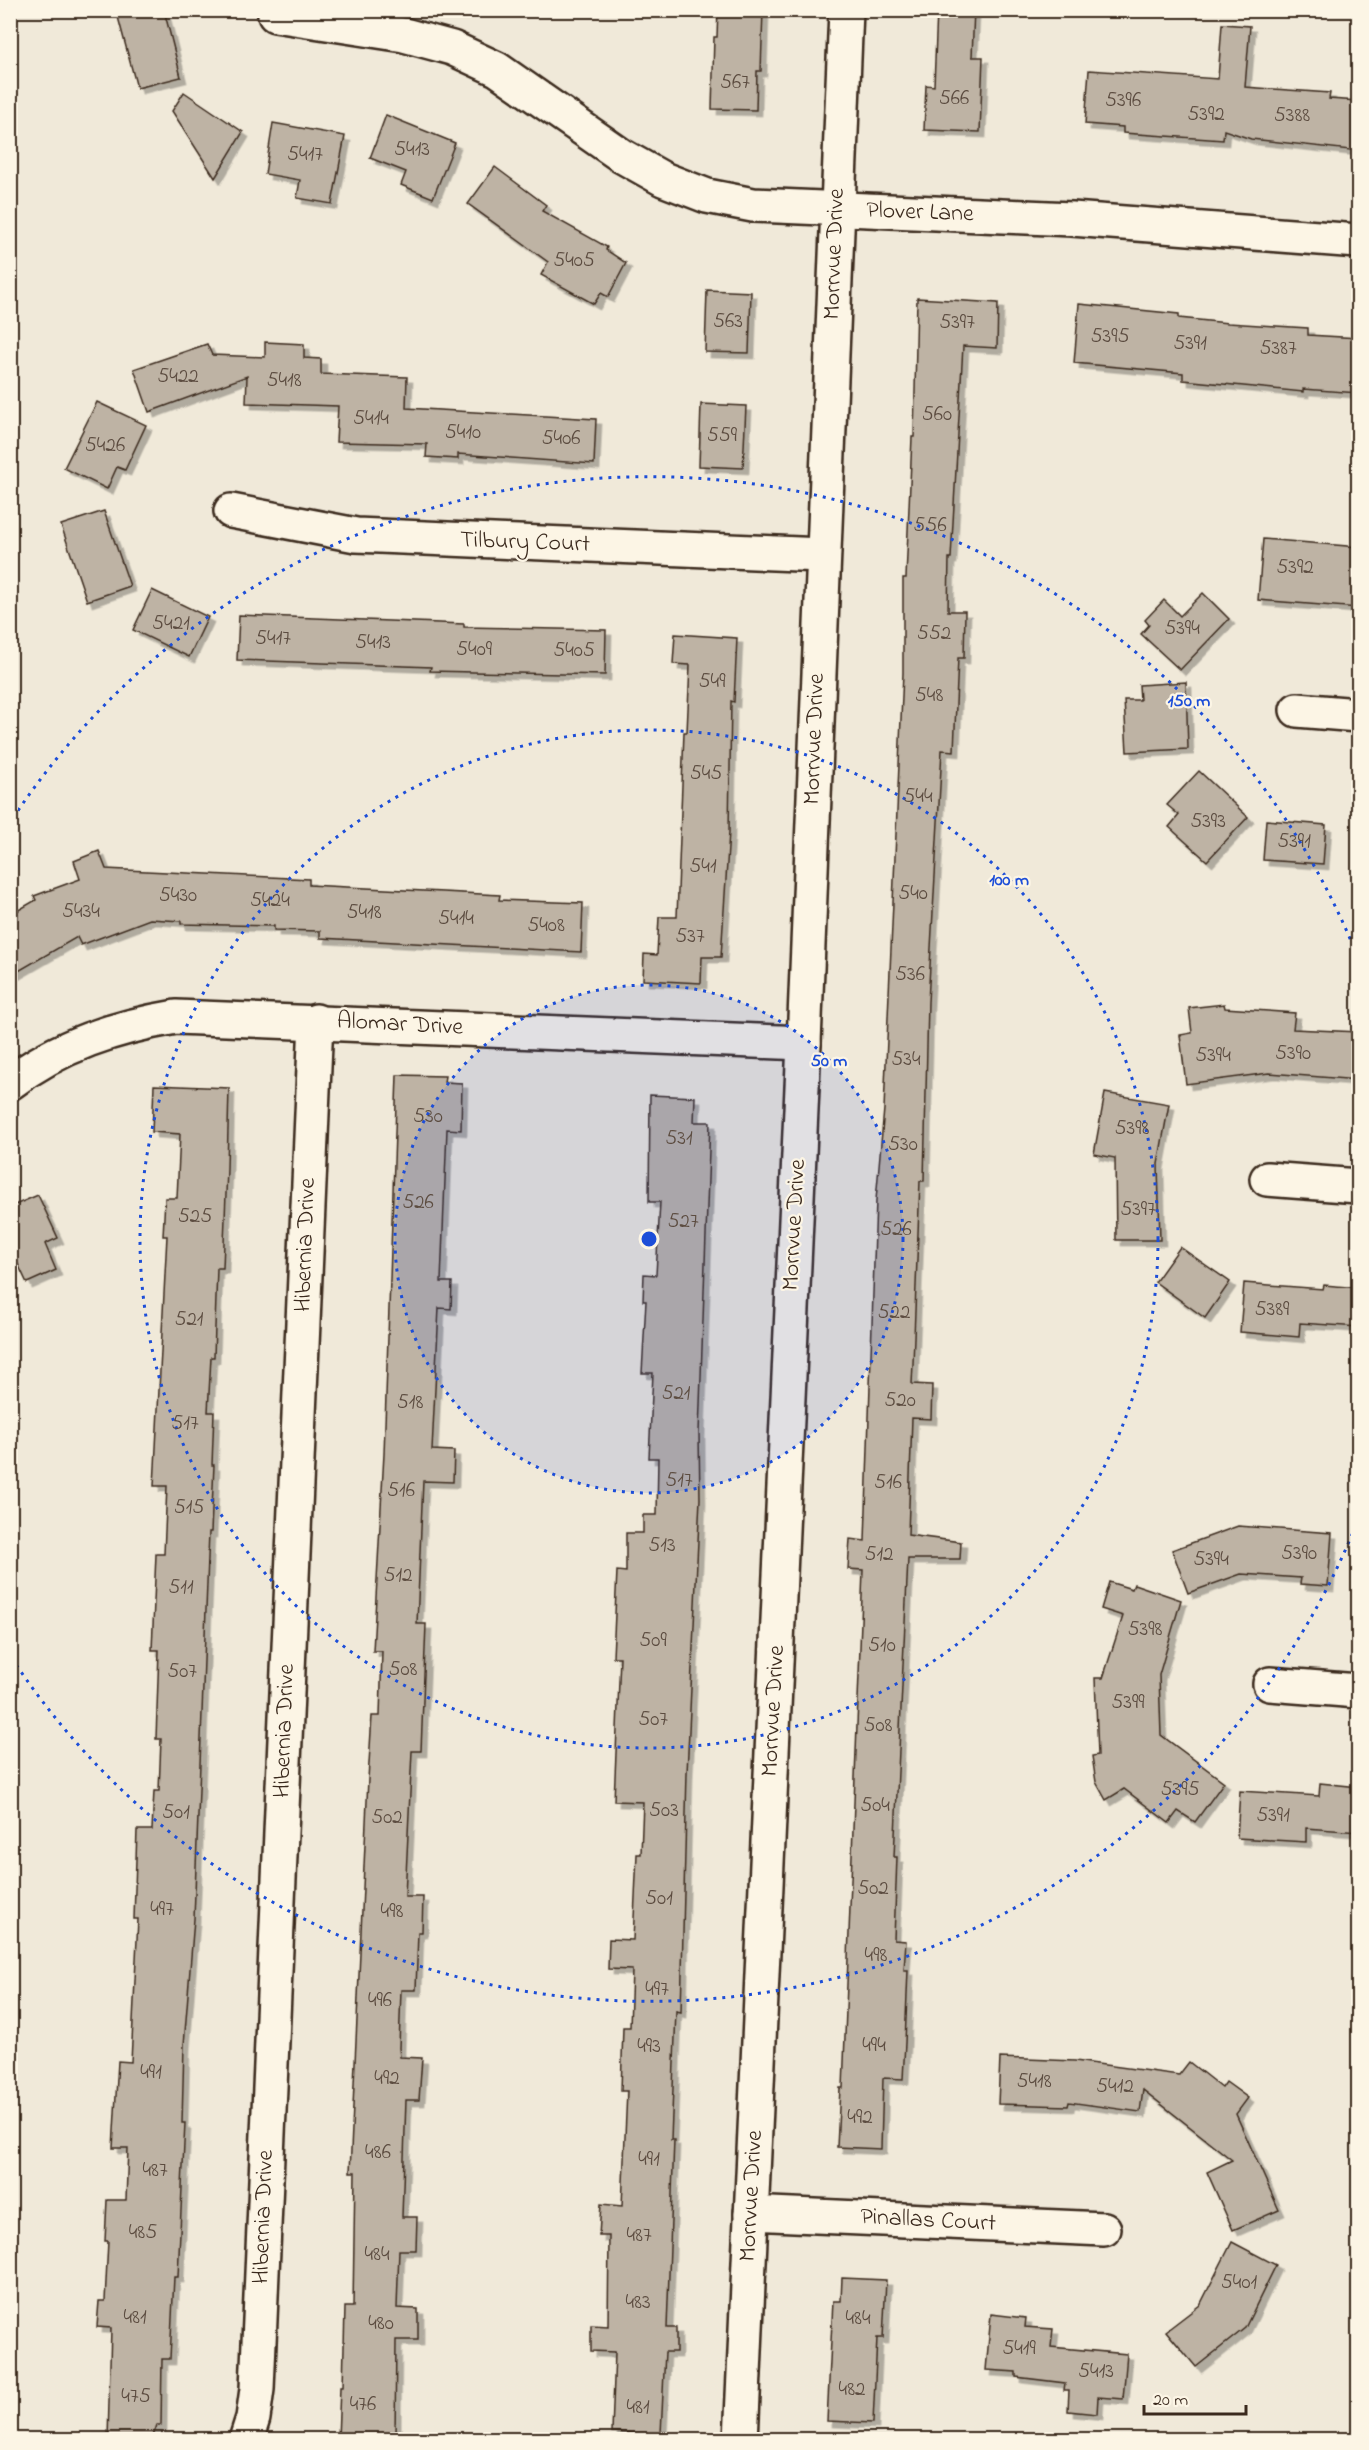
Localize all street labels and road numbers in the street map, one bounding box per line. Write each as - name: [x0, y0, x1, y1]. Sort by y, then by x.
- street label: Morrvue Drive: [815, 187, 855, 320]
- street label: Plover Lane: [866, 194, 975, 232]
- street label: Tilbury Court: [459, 523, 591, 564]
- street label: Morrvue Drive: [795, 672, 835, 805]
- street label: Alomar Drive: [336, 1004, 464, 1046]
- street label: Morrvue Drive: [774, 1158, 816, 1292]
- street label: Hibernia Drive: [286, 1177, 326, 1313]
- street label: Morrvue Drive: [753, 1644, 795, 1778]
- street label: Hibernia Drive: [265, 1663, 305, 1799]
- street label: Morrvue Drive: [731, 2129, 773, 2263]
- street label: Hibernia Drive: [244, 2149, 284, 2285]
- street label: Pinallas Court: [859, 2200, 997, 2242]

